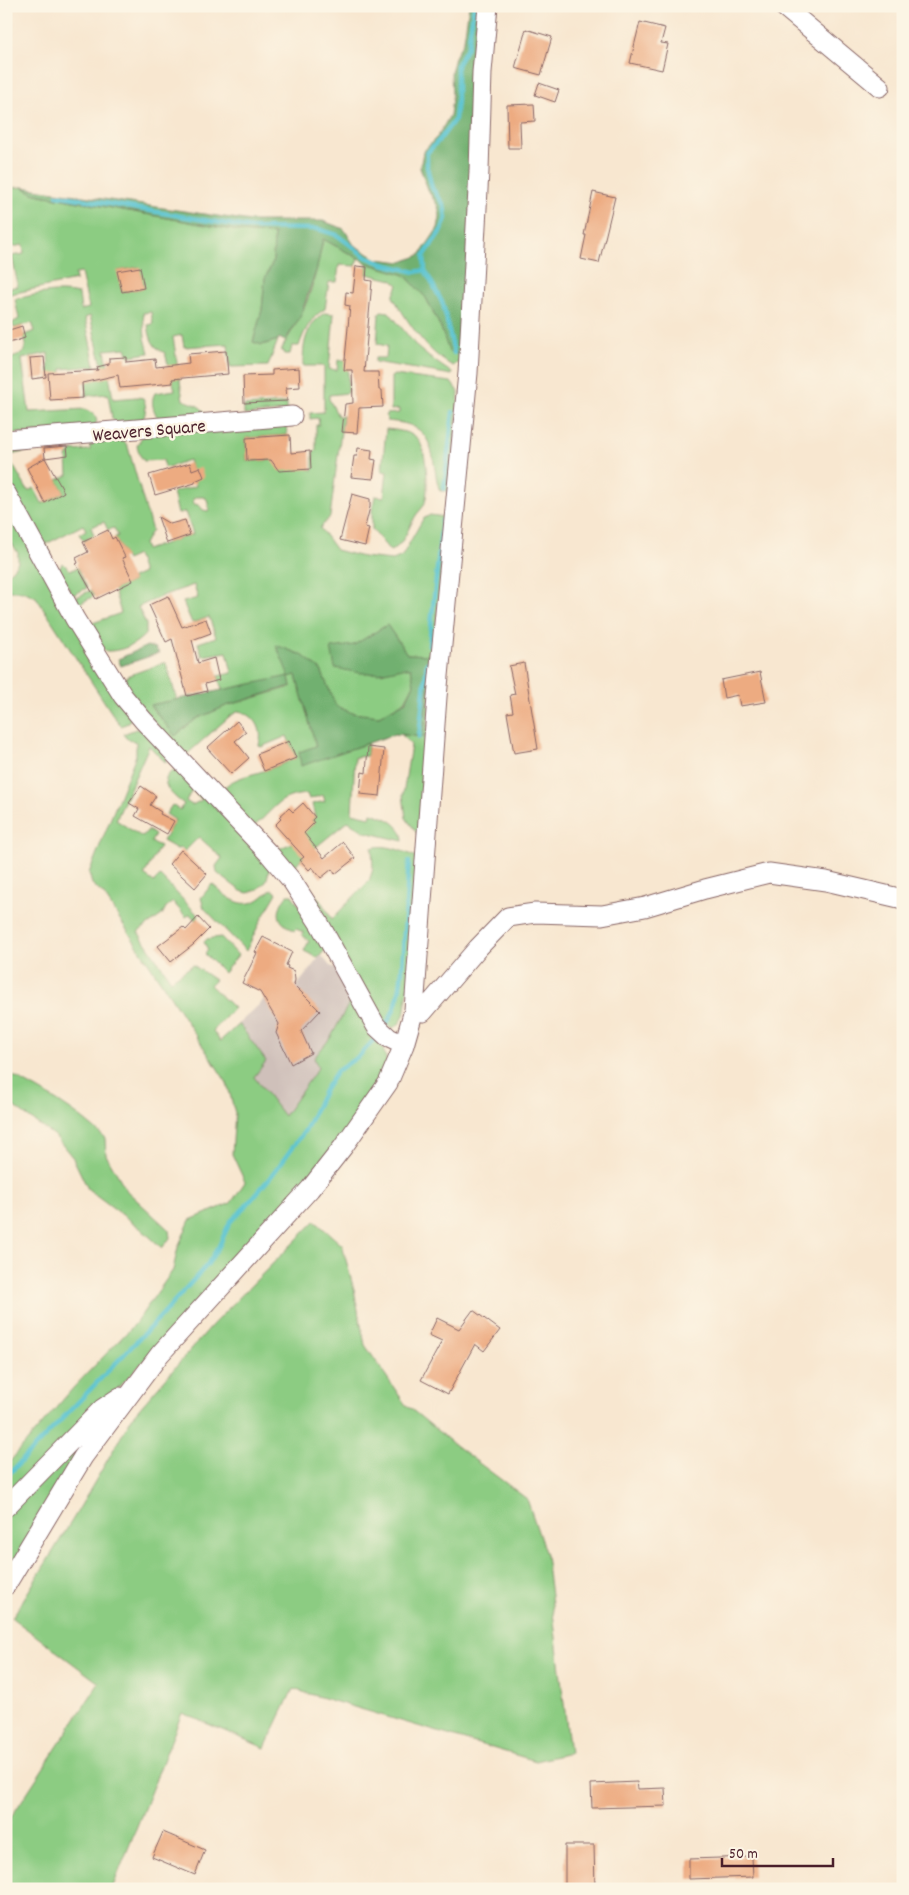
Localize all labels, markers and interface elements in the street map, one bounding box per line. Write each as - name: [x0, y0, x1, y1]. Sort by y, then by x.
- street label: Weavers Square: [92, 414, 207, 451]
- scale bar: [722, 1835, 833, 1867]
- text: 50 m: [729, 1844, 758, 1866]

